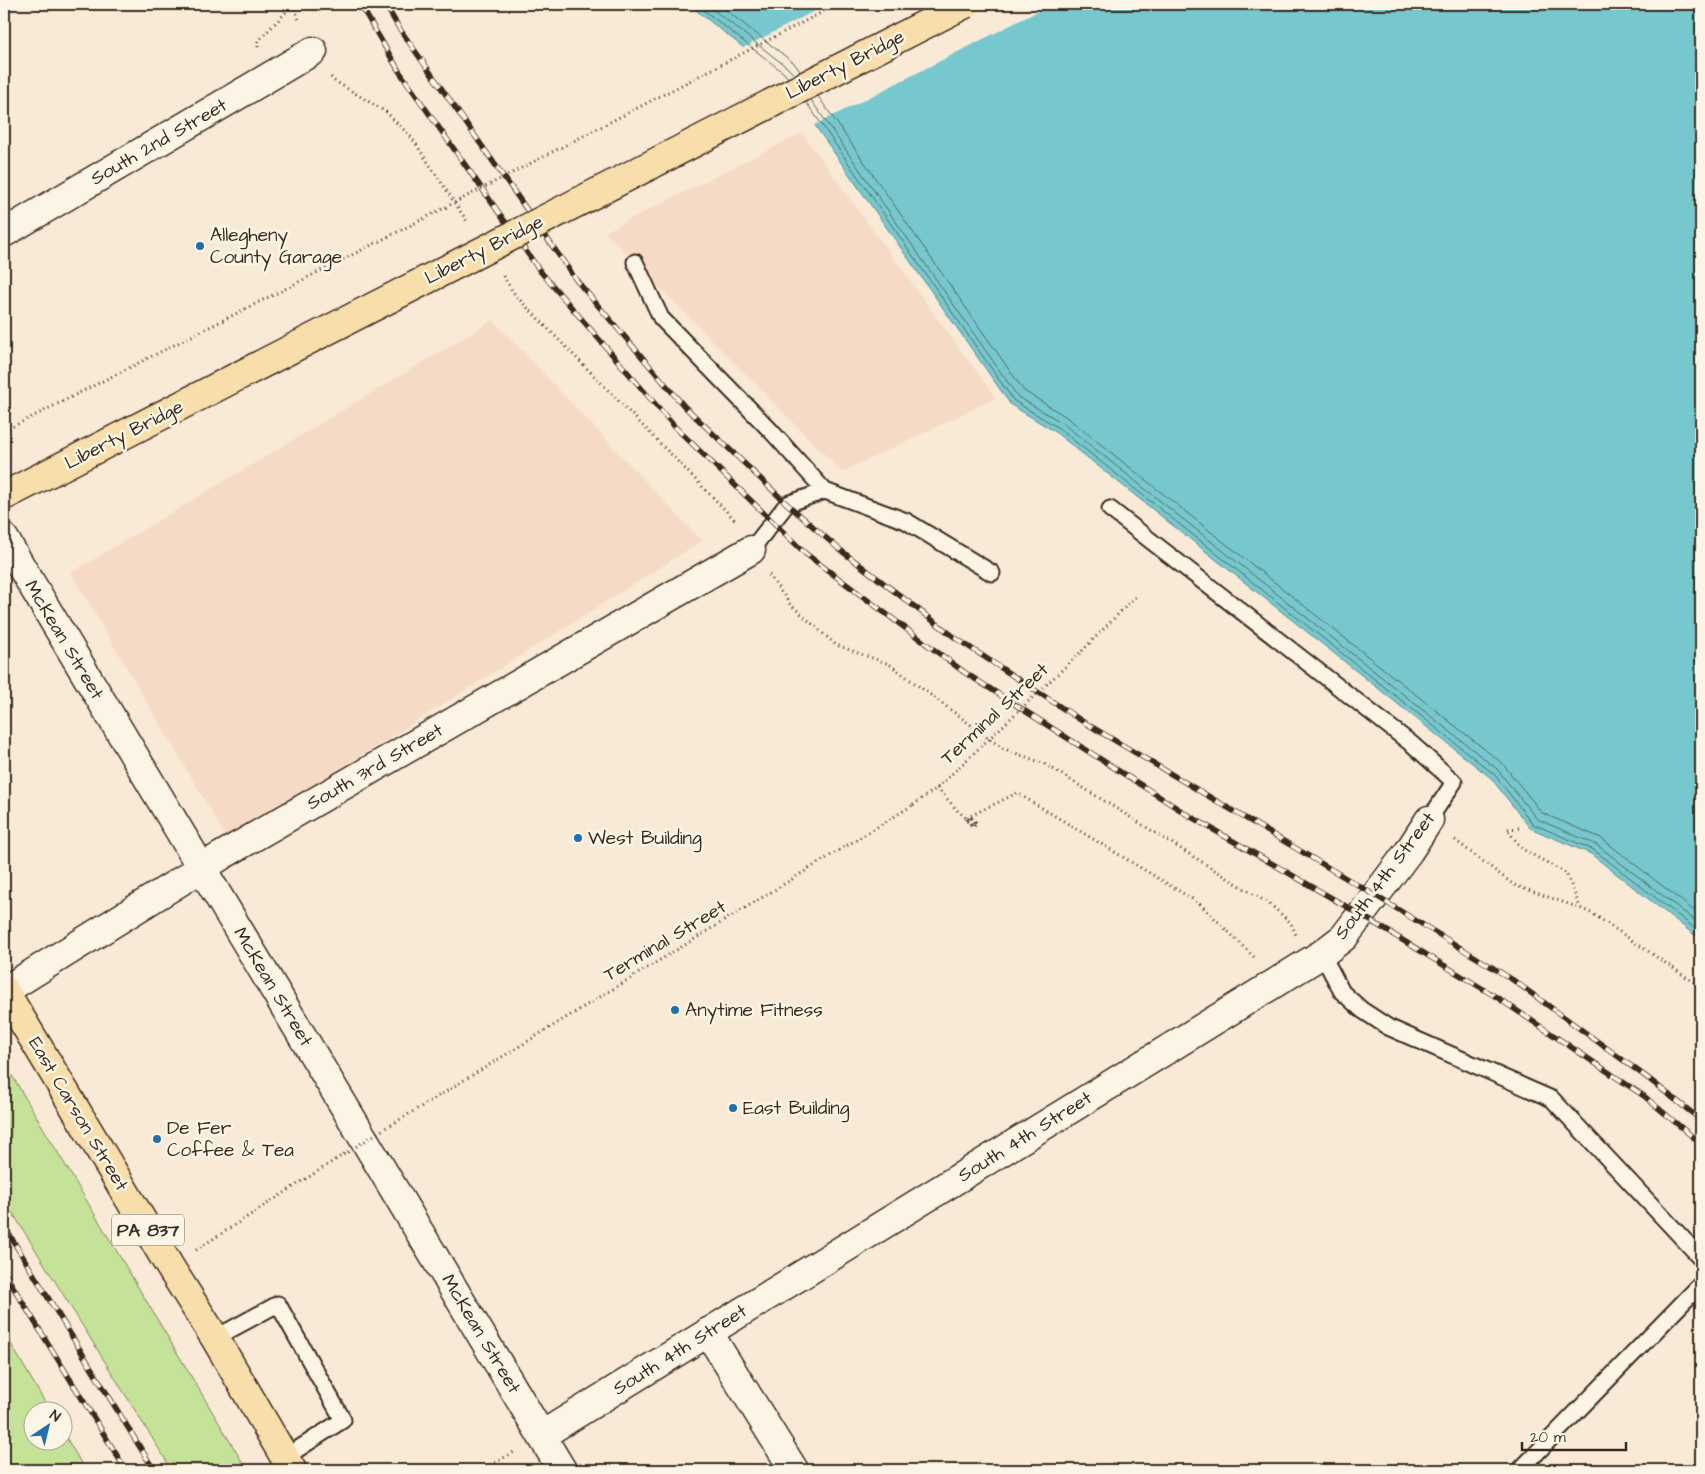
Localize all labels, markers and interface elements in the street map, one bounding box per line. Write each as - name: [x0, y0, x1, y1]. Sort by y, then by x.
- street label: Liberty Bridge: [781, 23, 909, 107]
- street label: South 2nd Street: [86, 92, 233, 192]
- street label: Liberty Bridge: [420, 208, 548, 292]
- place label: Allegheny County Garage: [210, 222, 342, 272]
- marker: Allegheny County Garage: [194, 240, 206, 252]
- street label: Liberty Bridge: [60, 393, 188, 477]
- street label: McKean Street: [18, 575, 110, 705]
- street label: Terminal Street: [935, 657, 1055, 771]
- street label: South 3rd Street: [302, 717, 448, 817]
- street label: South 4th Street: [1328, 806, 1442, 945]
- place label: West Building: [588, 825, 702, 853]
- marker: West Building: [572, 832, 584, 844]
- street label: Terminal Street: [599, 894, 732, 988]
- street label: McKean Street: [227, 922, 319, 1052]
- place label: Anytime Fitness: [685, 997, 823, 1025]
- marker: Anytime Fitness: [669, 1004, 681, 1016]
- street label: East Carson Street: [21, 1032, 135, 1196]
- street label: South 4th Street: [953, 1085, 1098, 1189]
- place label: East Building: [743, 1095, 850, 1123]
- marker: East Building: [727, 1102, 739, 1114]
- place label: De Fer Coffee & Tea: [167, 1115, 294, 1164]
- marker: De Fer Coffee & Tea: [151, 1133, 163, 1145]
- road number: PA 837: [112, 1214, 184, 1246]
- street label: McKean Street: [435, 1269, 527, 1399]
- street label: South 4th Street: [608, 1298, 753, 1402]
- north arrow: [22, 1402, 72, 1452]
- text: N: [46, 1405, 64, 1427]
- scale bar: [1522, 1419, 1626, 1451]
- text: 20 m: [1530, 1427, 1566, 1448]

